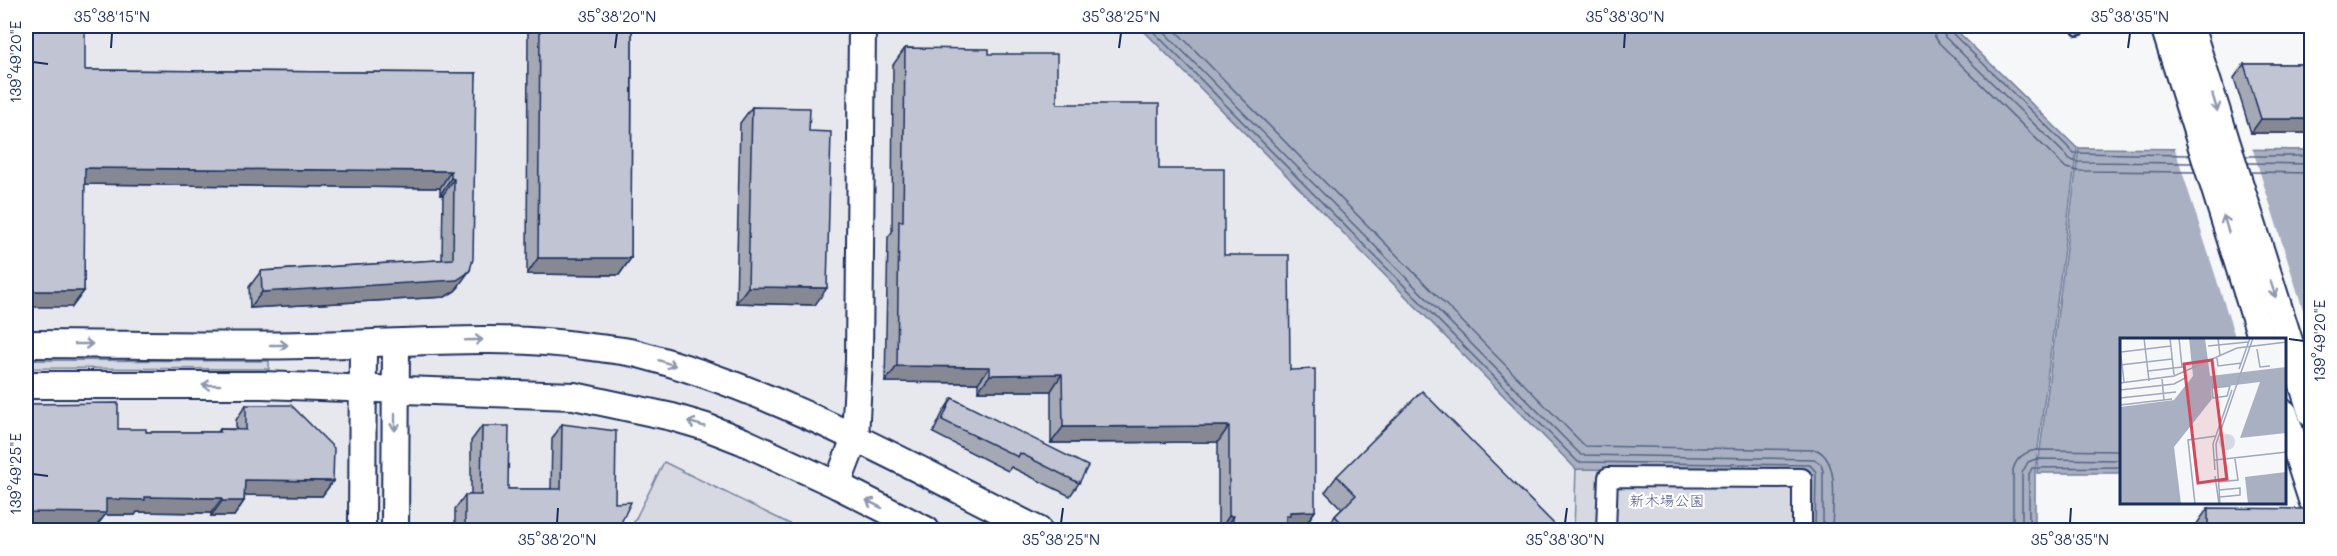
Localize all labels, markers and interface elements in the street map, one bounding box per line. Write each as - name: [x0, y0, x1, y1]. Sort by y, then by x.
- text: 35°38'15"N: [74, 6, 150, 26]
- text: 35°38'20"N: [578, 6, 656, 26]
- text: 35°38'25"N: [1082, 6, 1160, 26]
- text: 35°38'30"N: [1586, 6, 1664, 26]
- text: 35°38'35"N: [2091, 6, 2169, 26]
- text: 139°49'20"E: [5, 20, 25, 103]
- one-way arrow: [2210, 93, 2221, 112]
- one-way arrow: [2220, 215, 2231, 234]
- one-way arrow: [2268, 279, 2279, 298]
- text: 139°49'20"E: [2309, 299, 2329, 382]
- one-way arrow: [463, 335, 483, 346]
- one-way arrow: [73, 338, 93, 350]
- inset map: [2120, 338, 2286, 505]
- one-way arrow: [268, 339, 288, 351]
- one-way arrow: [657, 358, 676, 369]
- one-way arrow: [201, 379, 221, 391]
- one-way arrow: [390, 412, 401, 432]
- one-way arrow: [687, 418, 706, 429]
- text: 139°49'25"E: [5, 433, 25, 515]
- park label: 新木場公園: [1629, 490, 1705, 510]
- one-way arrow: [866, 498, 883, 510]
- text: 35°38'20"N: [518, 529, 596, 549]
- text: 35°38'25"N: [1022, 529, 1100, 549]
- text: 35°38'30"N: [1526, 529, 1604, 549]
- text: 35°38'35"N: [2031, 529, 2109, 549]

